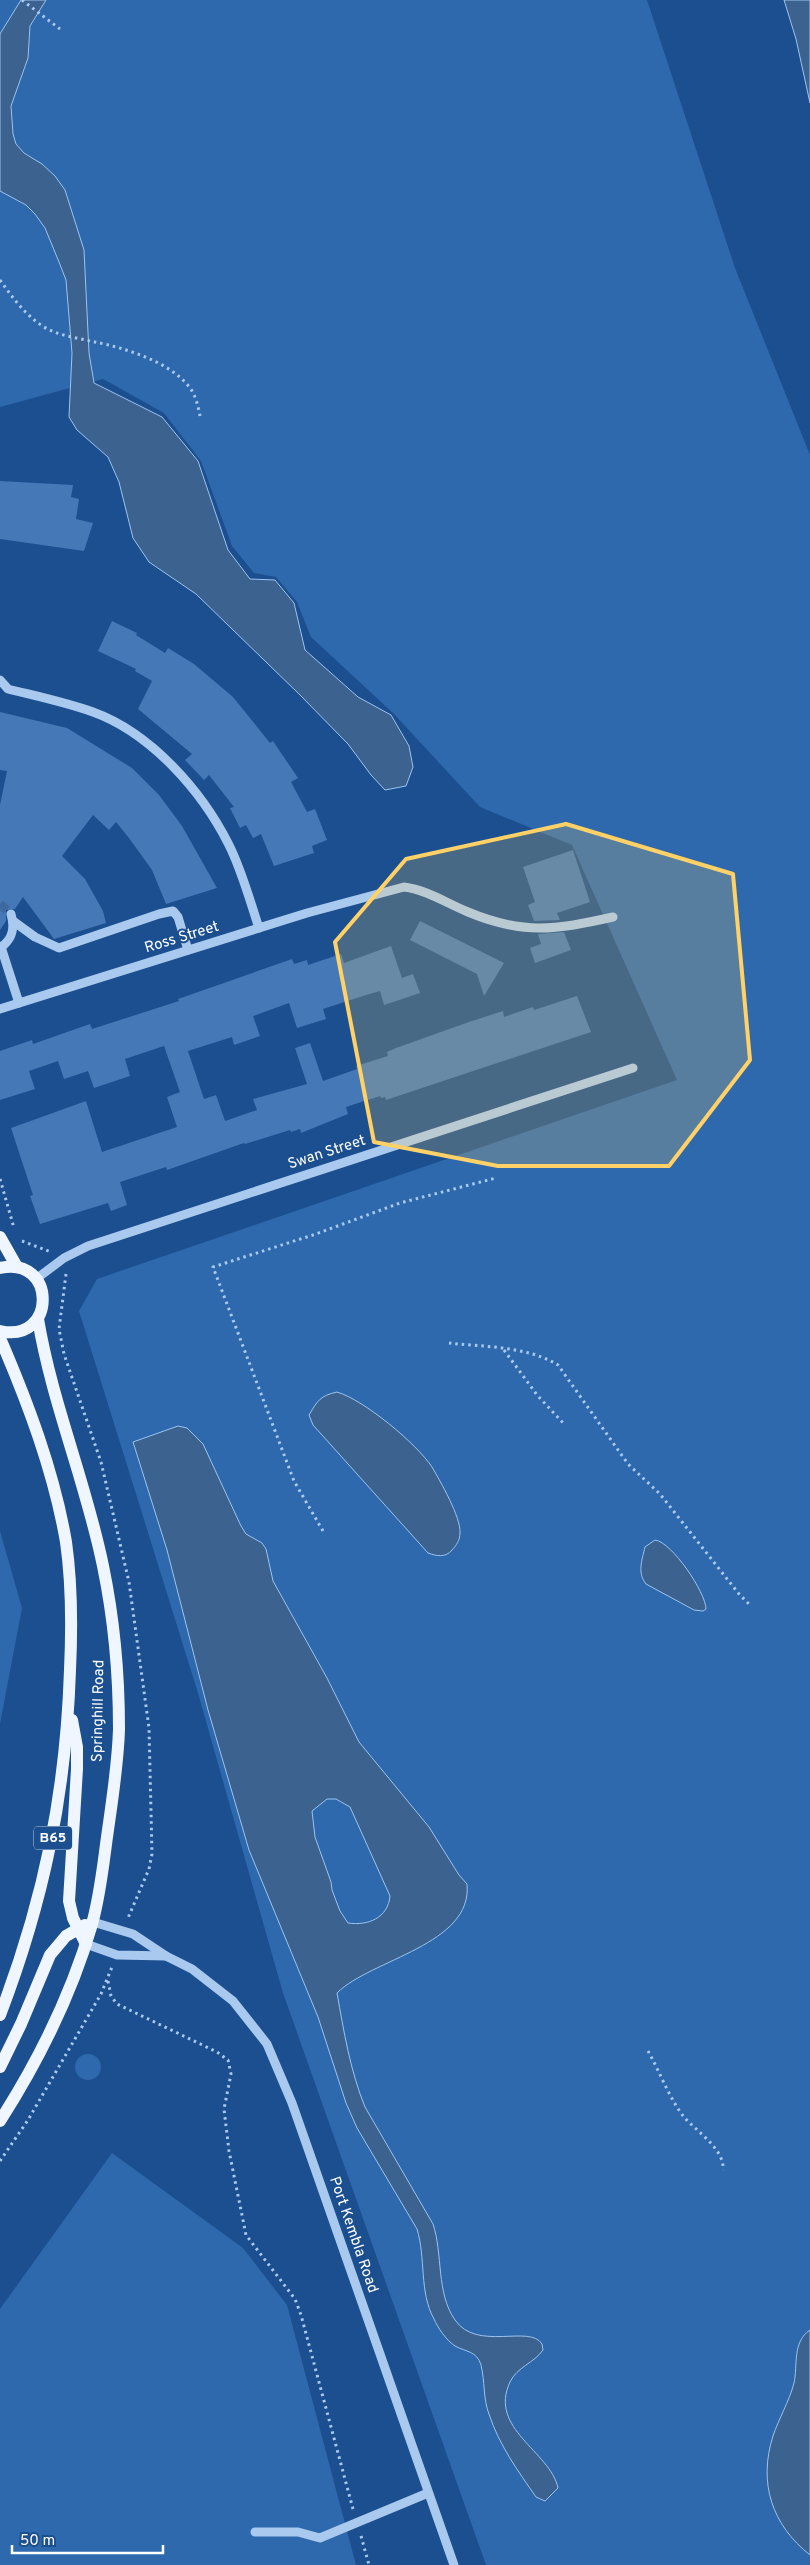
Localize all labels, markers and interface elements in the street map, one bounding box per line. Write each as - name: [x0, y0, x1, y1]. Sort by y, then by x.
- street label: Ross Street: [143, 918, 221, 958]
- street label: Swan Street: [286, 1132, 368, 1174]
- street label: Springhill Road: [89, 1660, 109, 1762]
- road number: B65: [34, 1826, 72, 1850]
- street label: Port Kembla Road: [324, 2174, 382, 2296]
- scale bar: [12, 2522, 164, 2554]
- text: 50 m: [20, 2532, 55, 2551]

